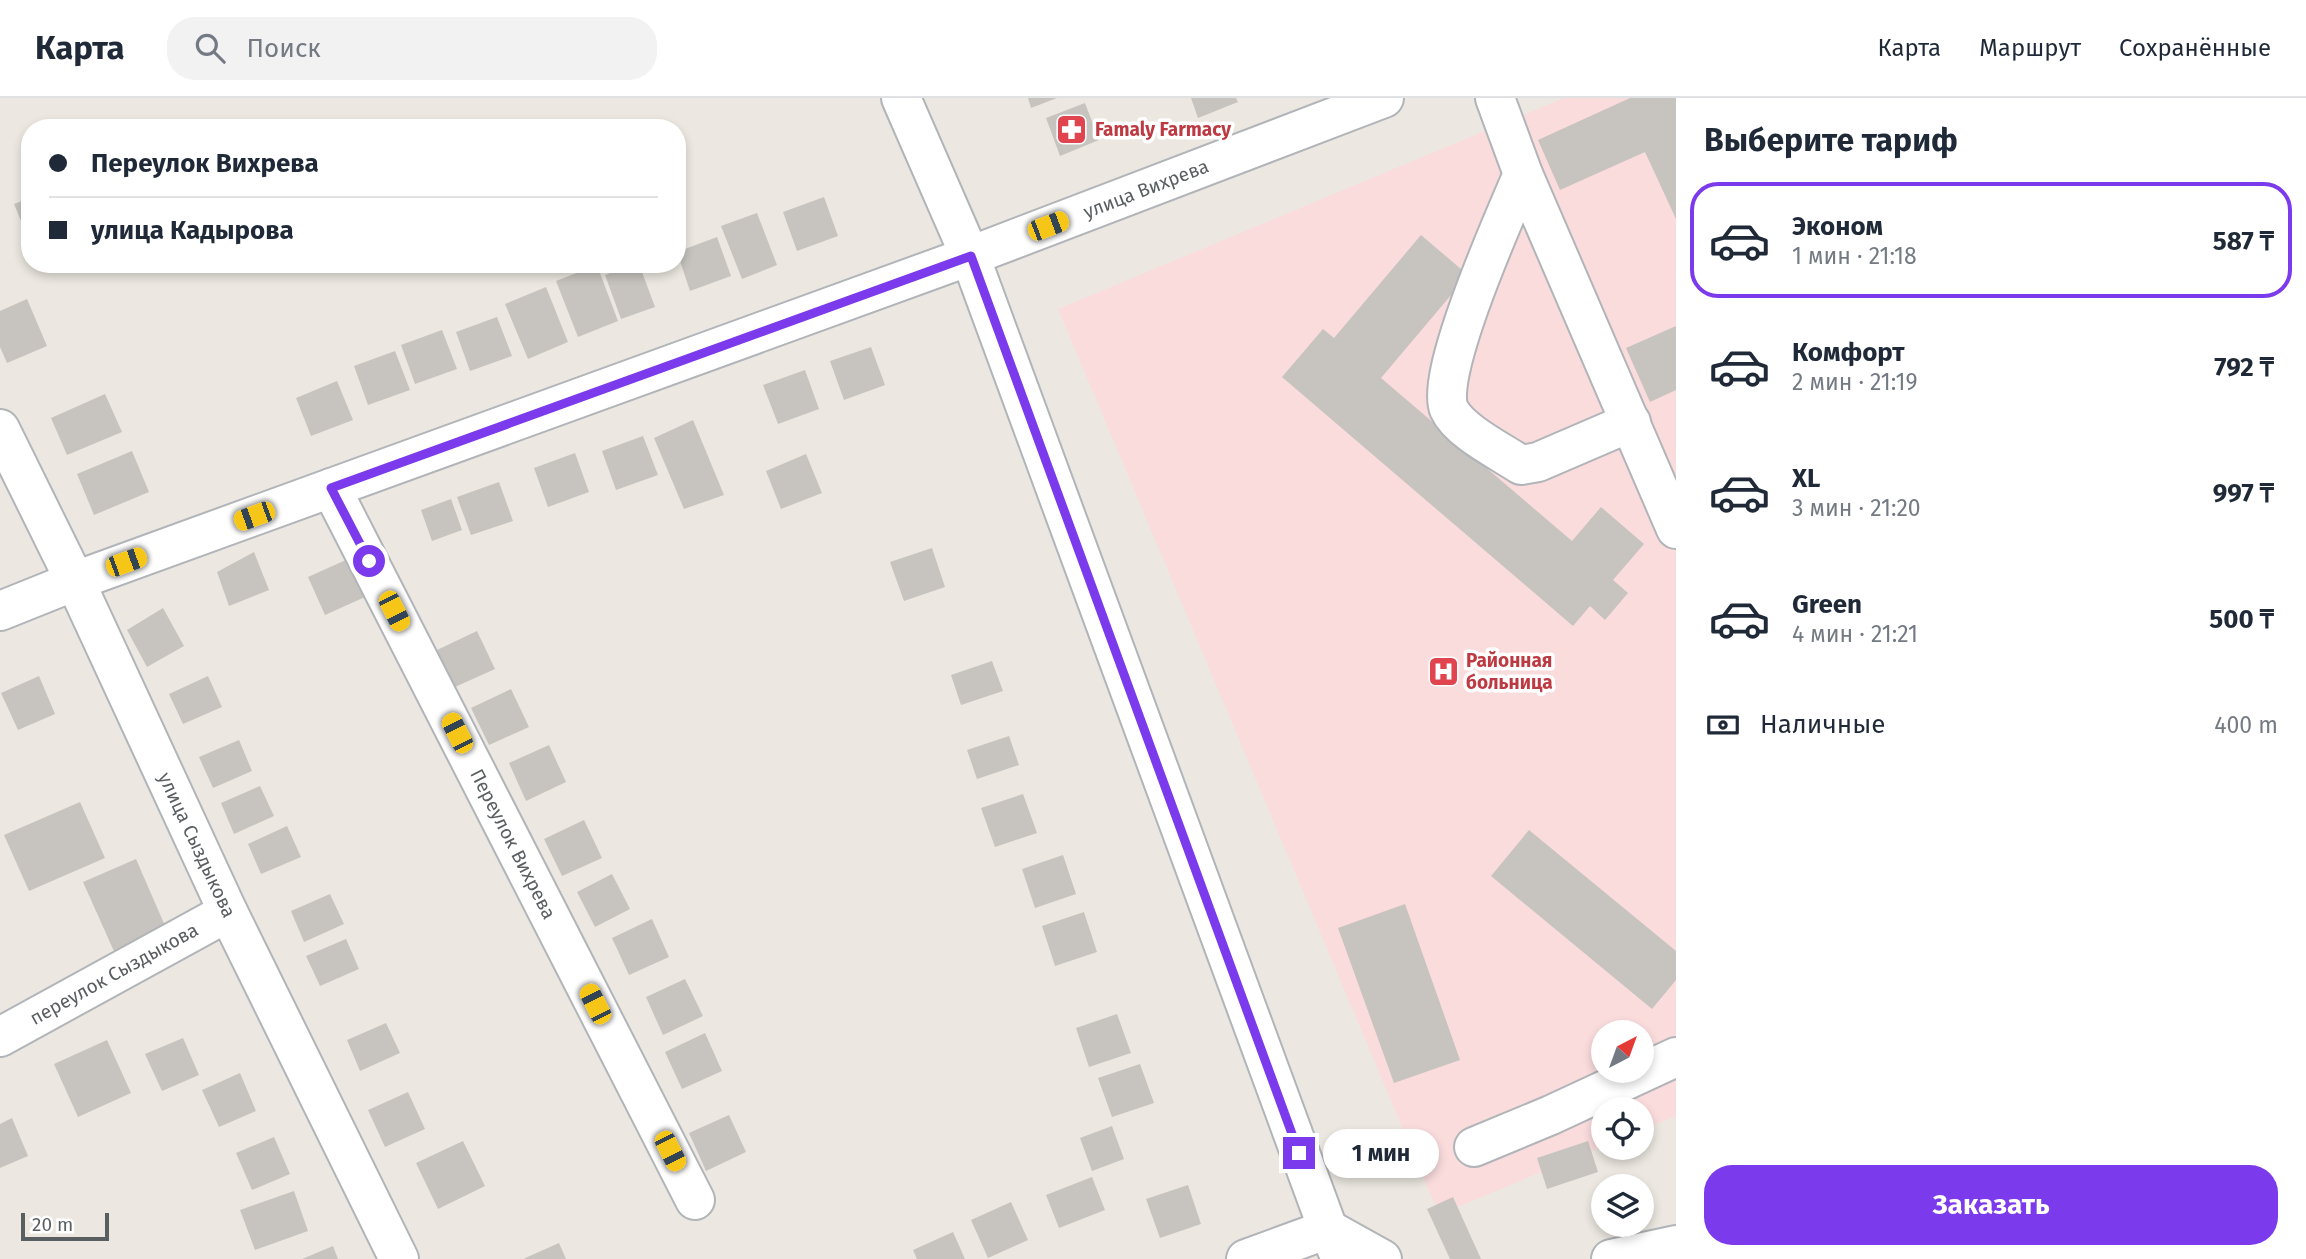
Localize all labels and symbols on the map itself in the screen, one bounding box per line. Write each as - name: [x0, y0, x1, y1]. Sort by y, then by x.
- pharmacy icon: Famaly Farmacy: [1055, 112, 1089, 146]
- place label: Famaly Farmacy: [1095, 118, 1231, 141]
- street label: улица Вихрева: [1080, 154, 1212, 224]
- car: [1025, 209, 1072, 243]
- car: [231, 499, 278, 533]
- car: [103, 545, 150, 579]
- route start: [353, 545, 385, 577]
- car: [376, 588, 413, 634]
- place label: Районная больница: [1466, 649, 1553, 694]
- hospital icon: Районная больница: [1426, 654, 1460, 688]
- car: [439, 710, 476, 756]
- street label: Переулок Вихрева: [465, 765, 561, 923]
- street label: улица Сыздыкова: [153, 769, 241, 921]
- street label: переулок Сыздыкова: [26, 918, 202, 1030]
- car: [577, 981, 614, 1027]
- north arrow: [1591, 1020, 1654, 1083]
- car: [652, 1128, 689, 1174]
- callout: 1 мин: [1324, 1128, 1439, 1178]
- route end: [1283, 1137, 1315, 1169]
- scale bar: [21, 1210, 108, 1242]

